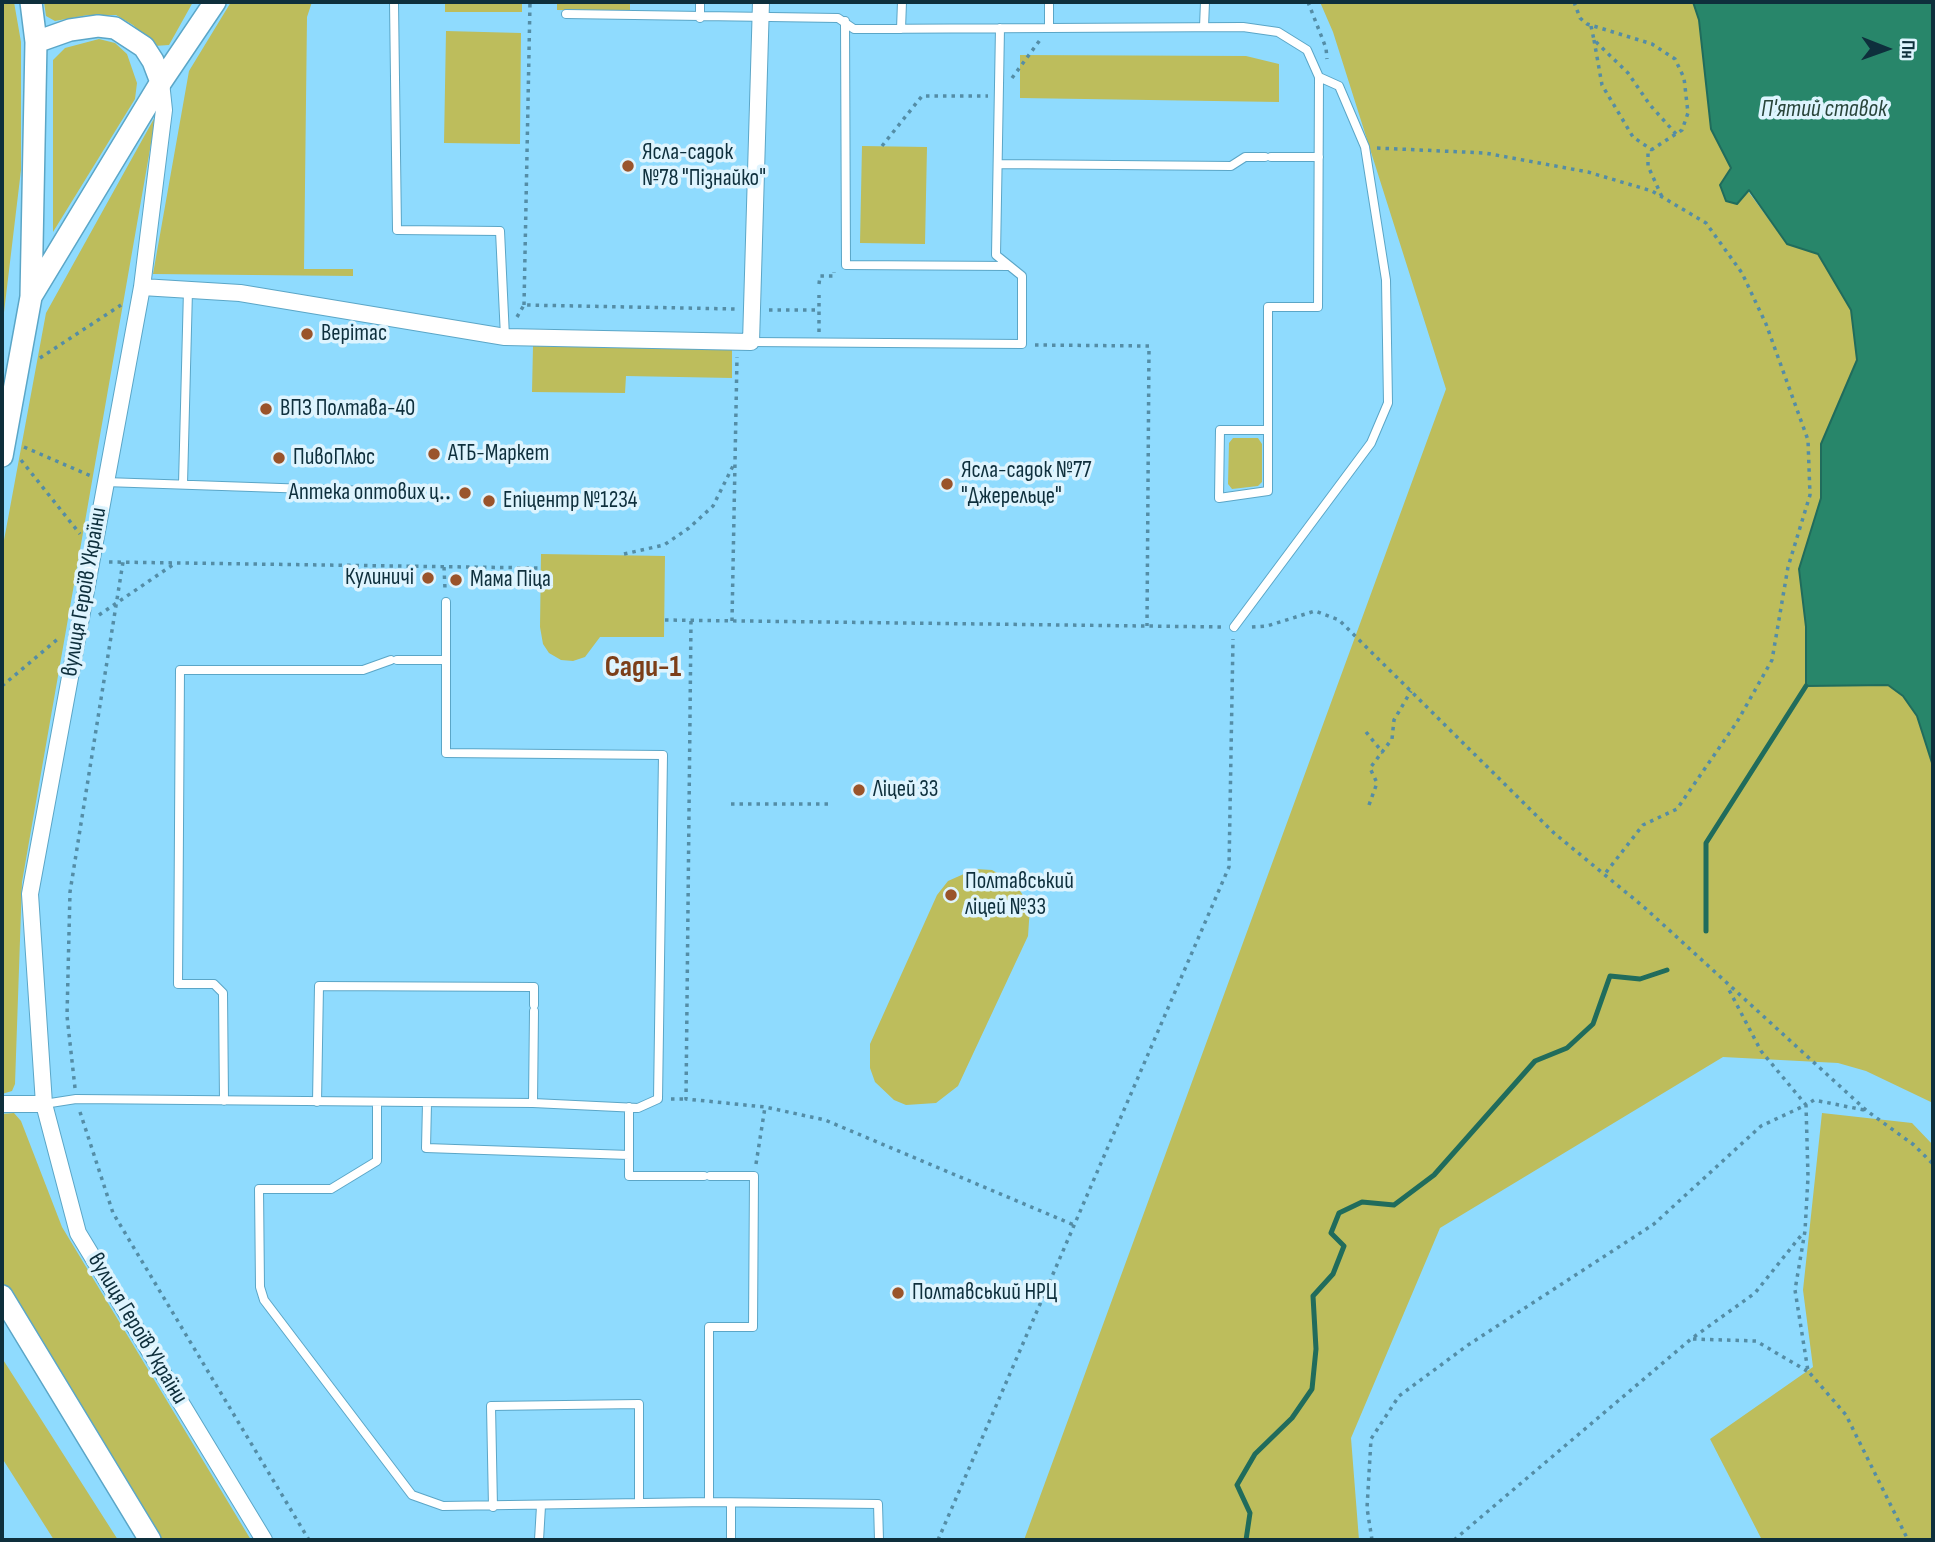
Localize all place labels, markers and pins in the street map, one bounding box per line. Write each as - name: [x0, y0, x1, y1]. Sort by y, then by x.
- place label: Ясла-садок №78 "Пізнайко": [642, 139, 766, 193]
- marker: Ясла-садок №78 "Пізнайко": [620, 158, 636, 174]
- place label: Верітас: [321, 320, 387, 348]
- marker: Верітас: [299, 326, 315, 342]
- place label: ВПЗ Полтава-40: [280, 395, 415, 423]
- marker: ВПЗ Полтава-40: [258, 401, 274, 417]
- place label: АТБ-Маркет: [448, 440, 549, 468]
- place label: ПивоПлюс: [293, 444, 375, 472]
- marker: АТБ-Маркет: [426, 446, 442, 462]
- marker: ПивоПлюс: [271, 450, 287, 466]
- place label: Ясла-садок №77 "Джерельце": [961, 457, 1091, 511]
- marker: Ясла-садок №77 "Джерельце": [939, 476, 955, 492]
- place label: Аптека оптових ц‥: [289, 479, 451, 507]
- marker: Аптека оптових ц‥: [457, 485, 473, 501]
- place label: Епіцентр №1234: [503, 487, 637, 515]
- marker: Епіцентр №1234: [481, 493, 497, 509]
- place label: Кулиничі: [345, 564, 414, 592]
- place label: Мама Піца: [470, 566, 551, 594]
- marker: Кулиничі: [420, 570, 436, 586]
- marker: Мама Піца: [448, 572, 464, 588]
- place label: Ліцей 33: [873, 776, 938, 804]
- marker: Ліцей 33: [851, 782, 867, 798]
- place label: Полтавський ліцей №33: [965, 868, 1074, 922]
- marker: Полтавський ліцей №33: [943, 887, 959, 903]
- place label: Полтавський НРЦ: [912, 1279, 1057, 1307]
- marker: Полтавський НРЦ: [890, 1285, 906, 1301]

